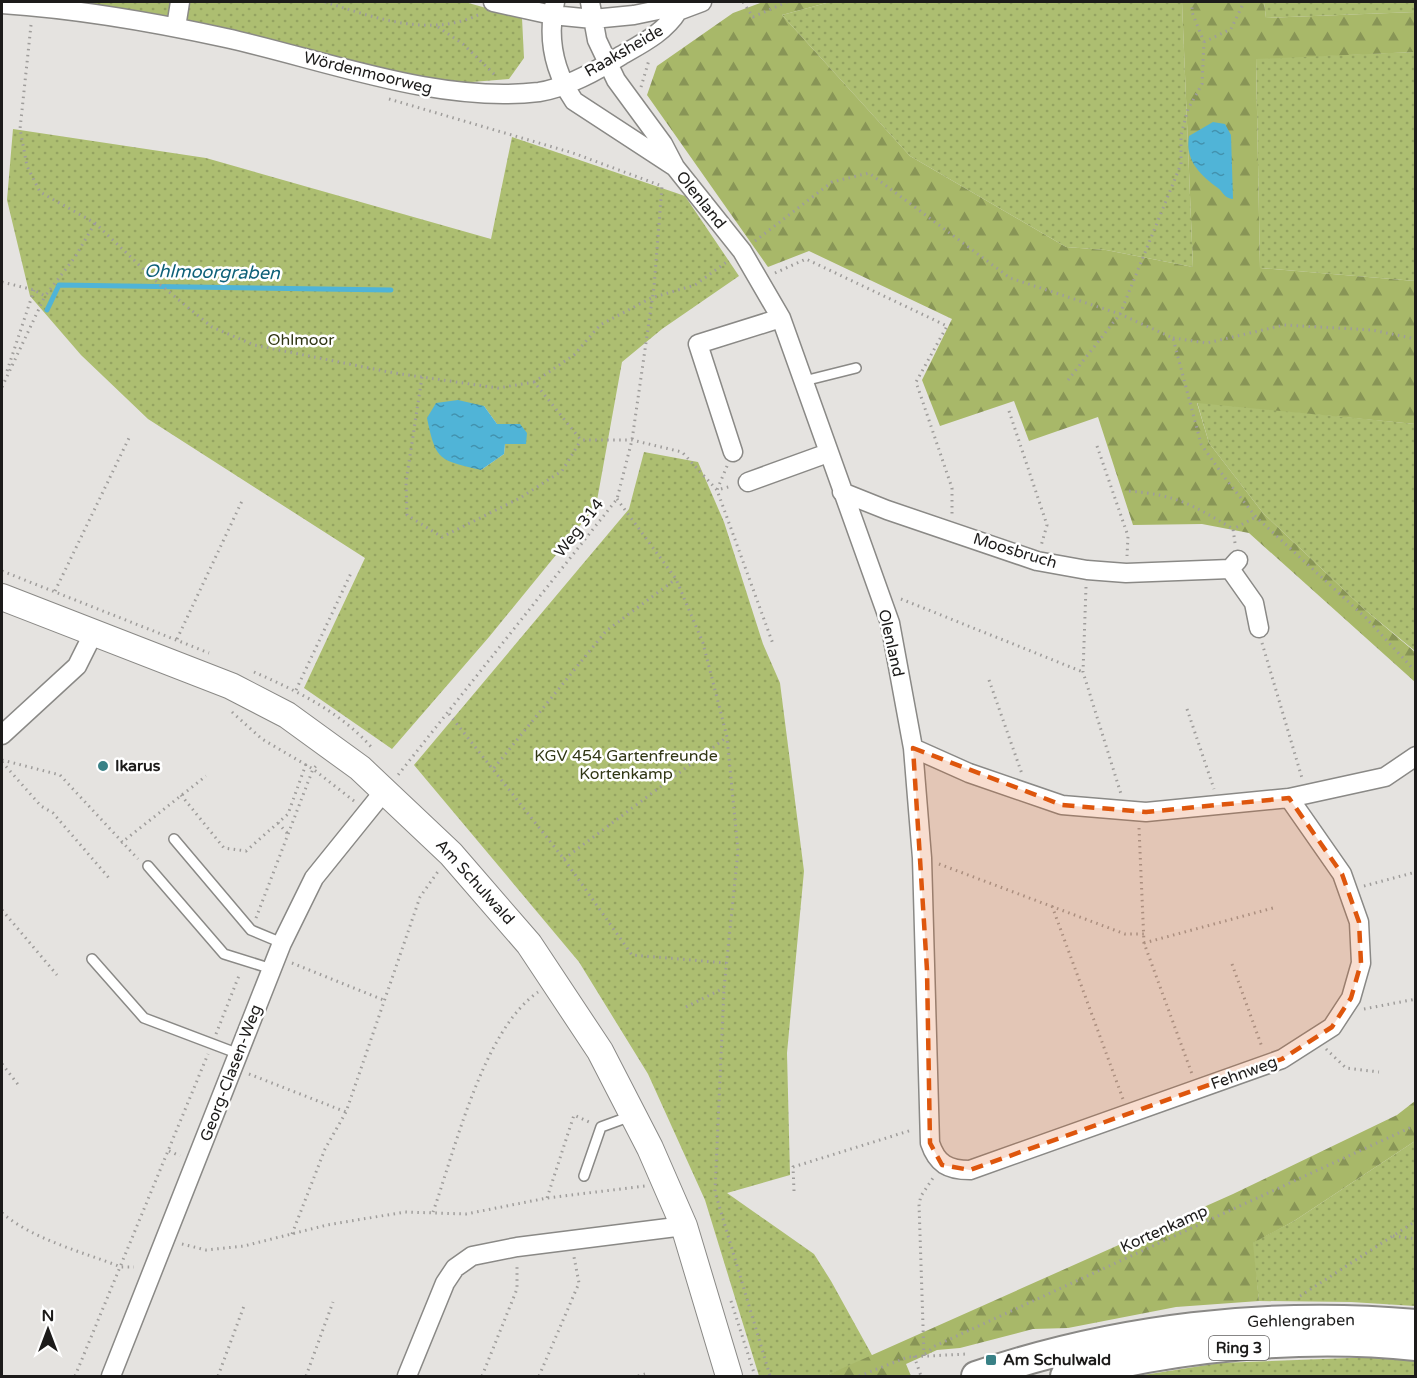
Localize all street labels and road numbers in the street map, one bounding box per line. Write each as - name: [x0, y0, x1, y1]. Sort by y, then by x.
- street label: Raaksheide: [581, 20, 667, 82]
- street label: Wördenmoorweg: [302, 47, 434, 99]
- street label: Olenland: [672, 167, 730, 233]
- street label: Weg 314: [550, 495, 608, 561]
- street label: Moosbruch: [971, 529, 1059, 573]
- street label: Olenland: [874, 607, 908, 679]
- street label: Am Schulwald: [431, 835, 519, 929]
- street label: Georg-Clasen-Weg: [196, 1002, 266, 1144]
- street label: Fehnweg: [1208, 1052, 1280, 1094]
- street label: Kortenkamp: [1117, 1201, 1211, 1257]
- street label: Gehlengraben: [1247, 1310, 1355, 1332]
- road number: Ring 3: [1209, 1336, 1269, 1360]

